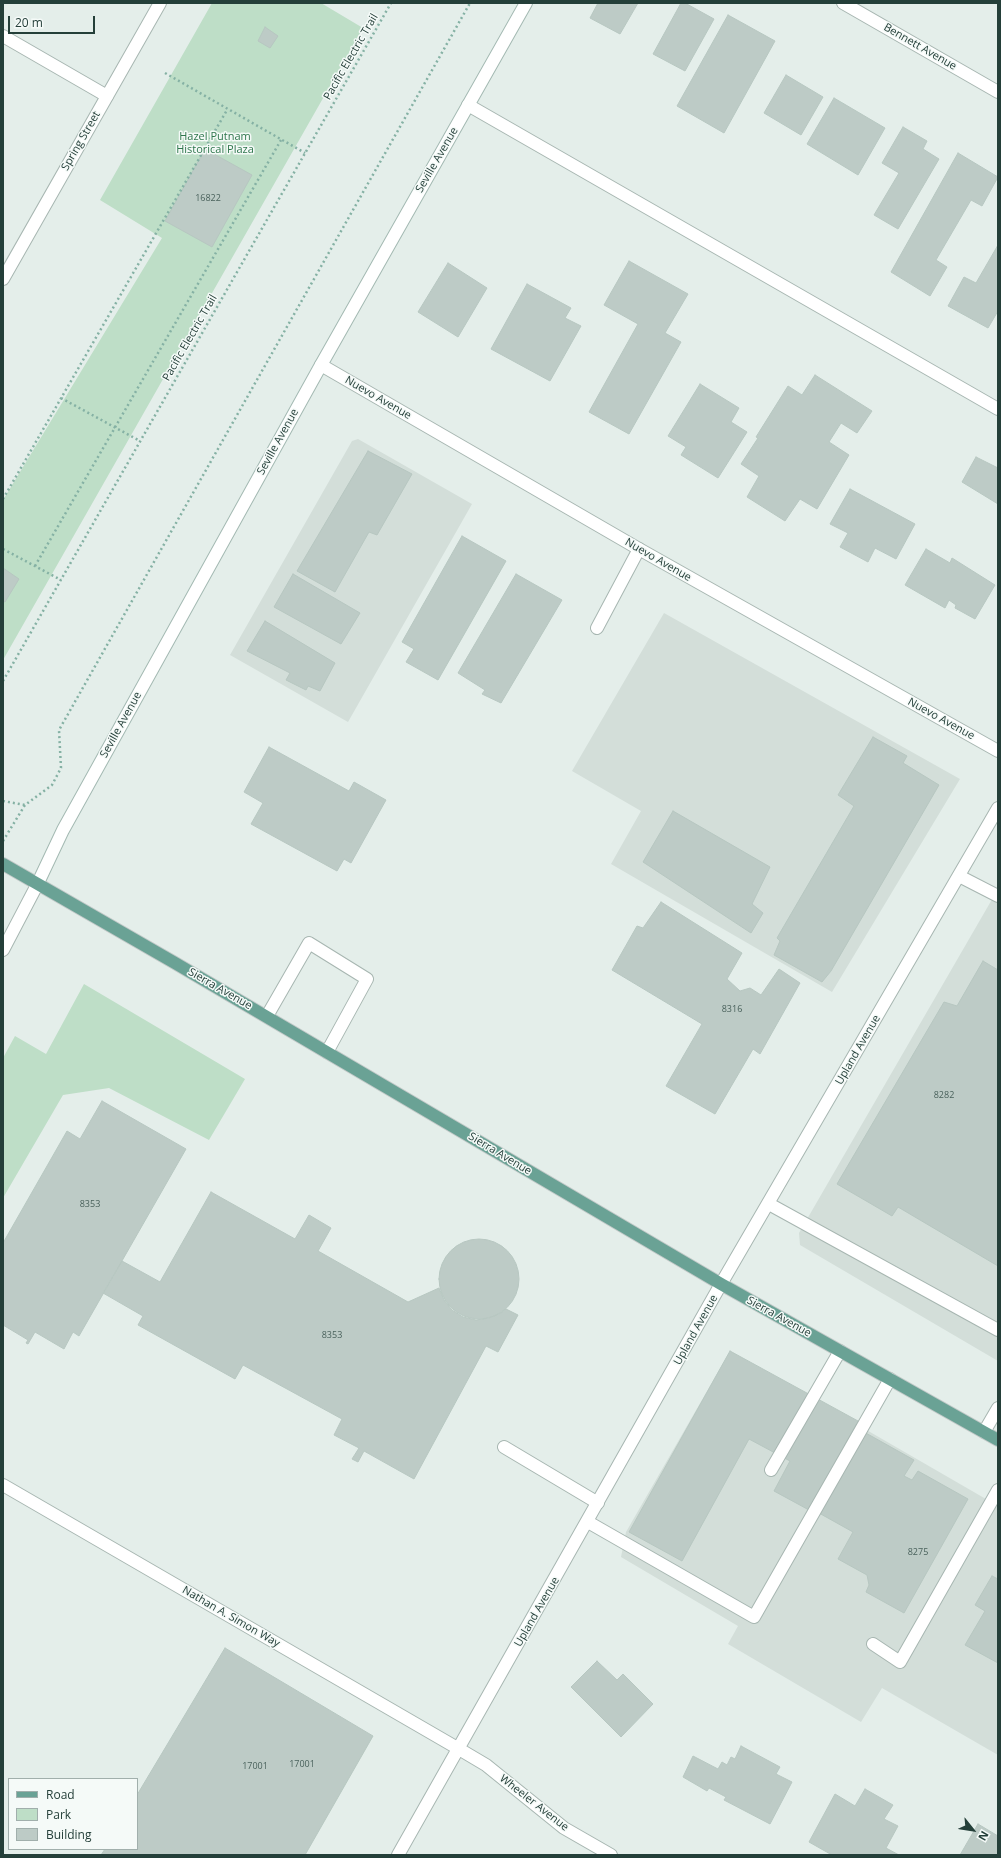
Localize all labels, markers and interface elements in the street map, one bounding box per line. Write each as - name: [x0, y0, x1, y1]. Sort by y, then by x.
- scale bar: [10, 8, 97, 34]
- street label: Pacific Electric Trail: [321, 12, 381, 102]
- text: 20 m: [15, 14, 43, 31]
- street label: Bennett Avenue: [881, 21, 959, 73]
- street label: Spring Street: [59, 109, 103, 173]
- street label: Seville Avenue: [413, 125, 461, 195]
- park label: Hazel Putnam Historical Plaza: [176, 130, 254, 156]
- house number: 16822: [195, 193, 221, 203]
- street label: Pacific Electric Trail: [160, 293, 220, 383]
- street label: Nuevo Avenue: [342, 374, 414, 422]
- street label: Seville Avenue: [254, 407, 302, 477]
- street label: Nuevo Avenue: [622, 536, 694, 584]
- street label: Seville Avenue: [97, 690, 145, 760]
- street label: Nuevo Avenue: [905, 695, 977, 743]
- street label: Sierra Avenue: [186, 965, 254, 1013]
- house number: 8316: [722, 1004, 742, 1014]
- street label: Upland Avenue: [833, 1013, 883, 1087]
- house number: 8282: [934, 1090, 954, 1100]
- street label: Sierra Avenue: [466, 1130, 534, 1178]
- house number: 8353: [80, 1199, 100, 1209]
- street label: Upland Avenue: [671, 1293, 721, 1367]
- street label: Sierra Avenue: [745, 1294, 813, 1340]
- house number: 8353: [322, 1330, 342, 1340]
- house number: 8275: [908, 1547, 928, 1557]
- street label: Upland Avenue: [512, 1575, 562, 1649]
- street label: Nathan A. Simon Way: [180, 1584, 282, 1650]
- house number: 17001: [289, 1759, 315, 1769]
- house number: 17001: [242, 1761, 268, 1771]
- street label: Wheeler Avenue: [497, 1772, 571, 1834]
- legend: [8, 1778, 138, 1850]
- text: Road: [46, 1786, 75, 1803]
- text: Park: [46, 1806, 71, 1823]
- north arrow: [953, 1810, 993, 1850]
- text: Building: [46, 1826, 91, 1843]
- text: N: [975, 1829, 993, 1844]

